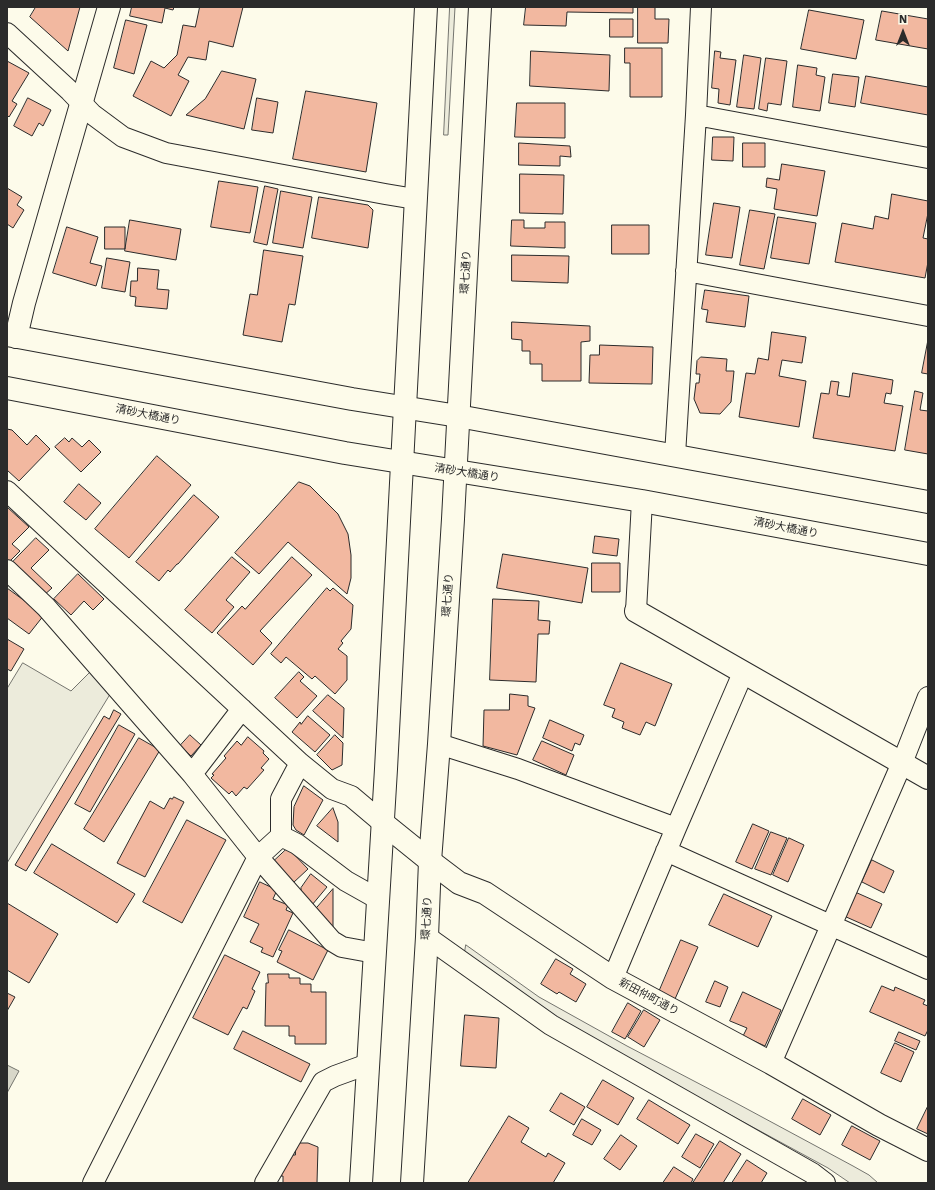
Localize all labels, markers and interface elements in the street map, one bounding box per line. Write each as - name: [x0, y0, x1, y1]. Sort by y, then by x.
- north arrow: [883, 12, 923, 52]
- text: N: [899, 13, 907, 26]
- street label: 環七通り: [458, 250, 474, 294]
- street label: 清砂大橋通り: [114, 402, 182, 428]
- street label: 清砂大橋通り: [433, 461, 501, 485]
- street label: 清砂大橋通り: [752, 515, 820, 541]
- street label: 環七通り: [440, 573, 456, 617]
- street label: 環七通り: [419, 896, 435, 940]
- street label: 新田仲町通り: [617, 976, 681, 1018]

